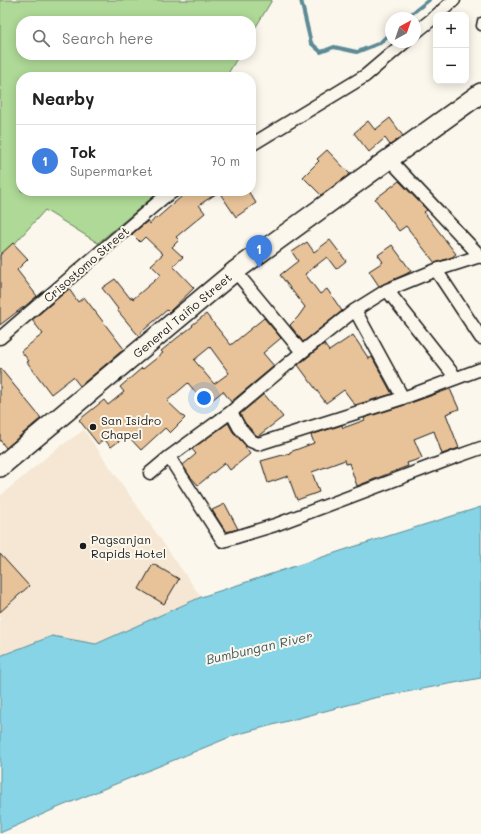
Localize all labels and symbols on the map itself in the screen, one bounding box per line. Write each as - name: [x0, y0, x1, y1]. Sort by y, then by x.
- north arrow: [385, 12, 421, 48]
- street label: Crisostomo Street: [40, 222, 132, 306]
- pin: 1: [246, 235, 272, 268]
- street label: General Taiño Street: [129, 269, 235, 361]
- your location: [194, 388, 214, 408]
- place label: San Isidro Chapel: [101, 412, 161, 442]
- marker: San Isidro Chapel: [88, 422, 98, 432]
- place label: Pagsanjan Rapids Hotel: [91, 531, 166, 561]
- marker: Pagsanjan Rapids Hotel: [78, 541, 88, 551]
- water label: Bumbungan River: [204, 626, 314, 668]

